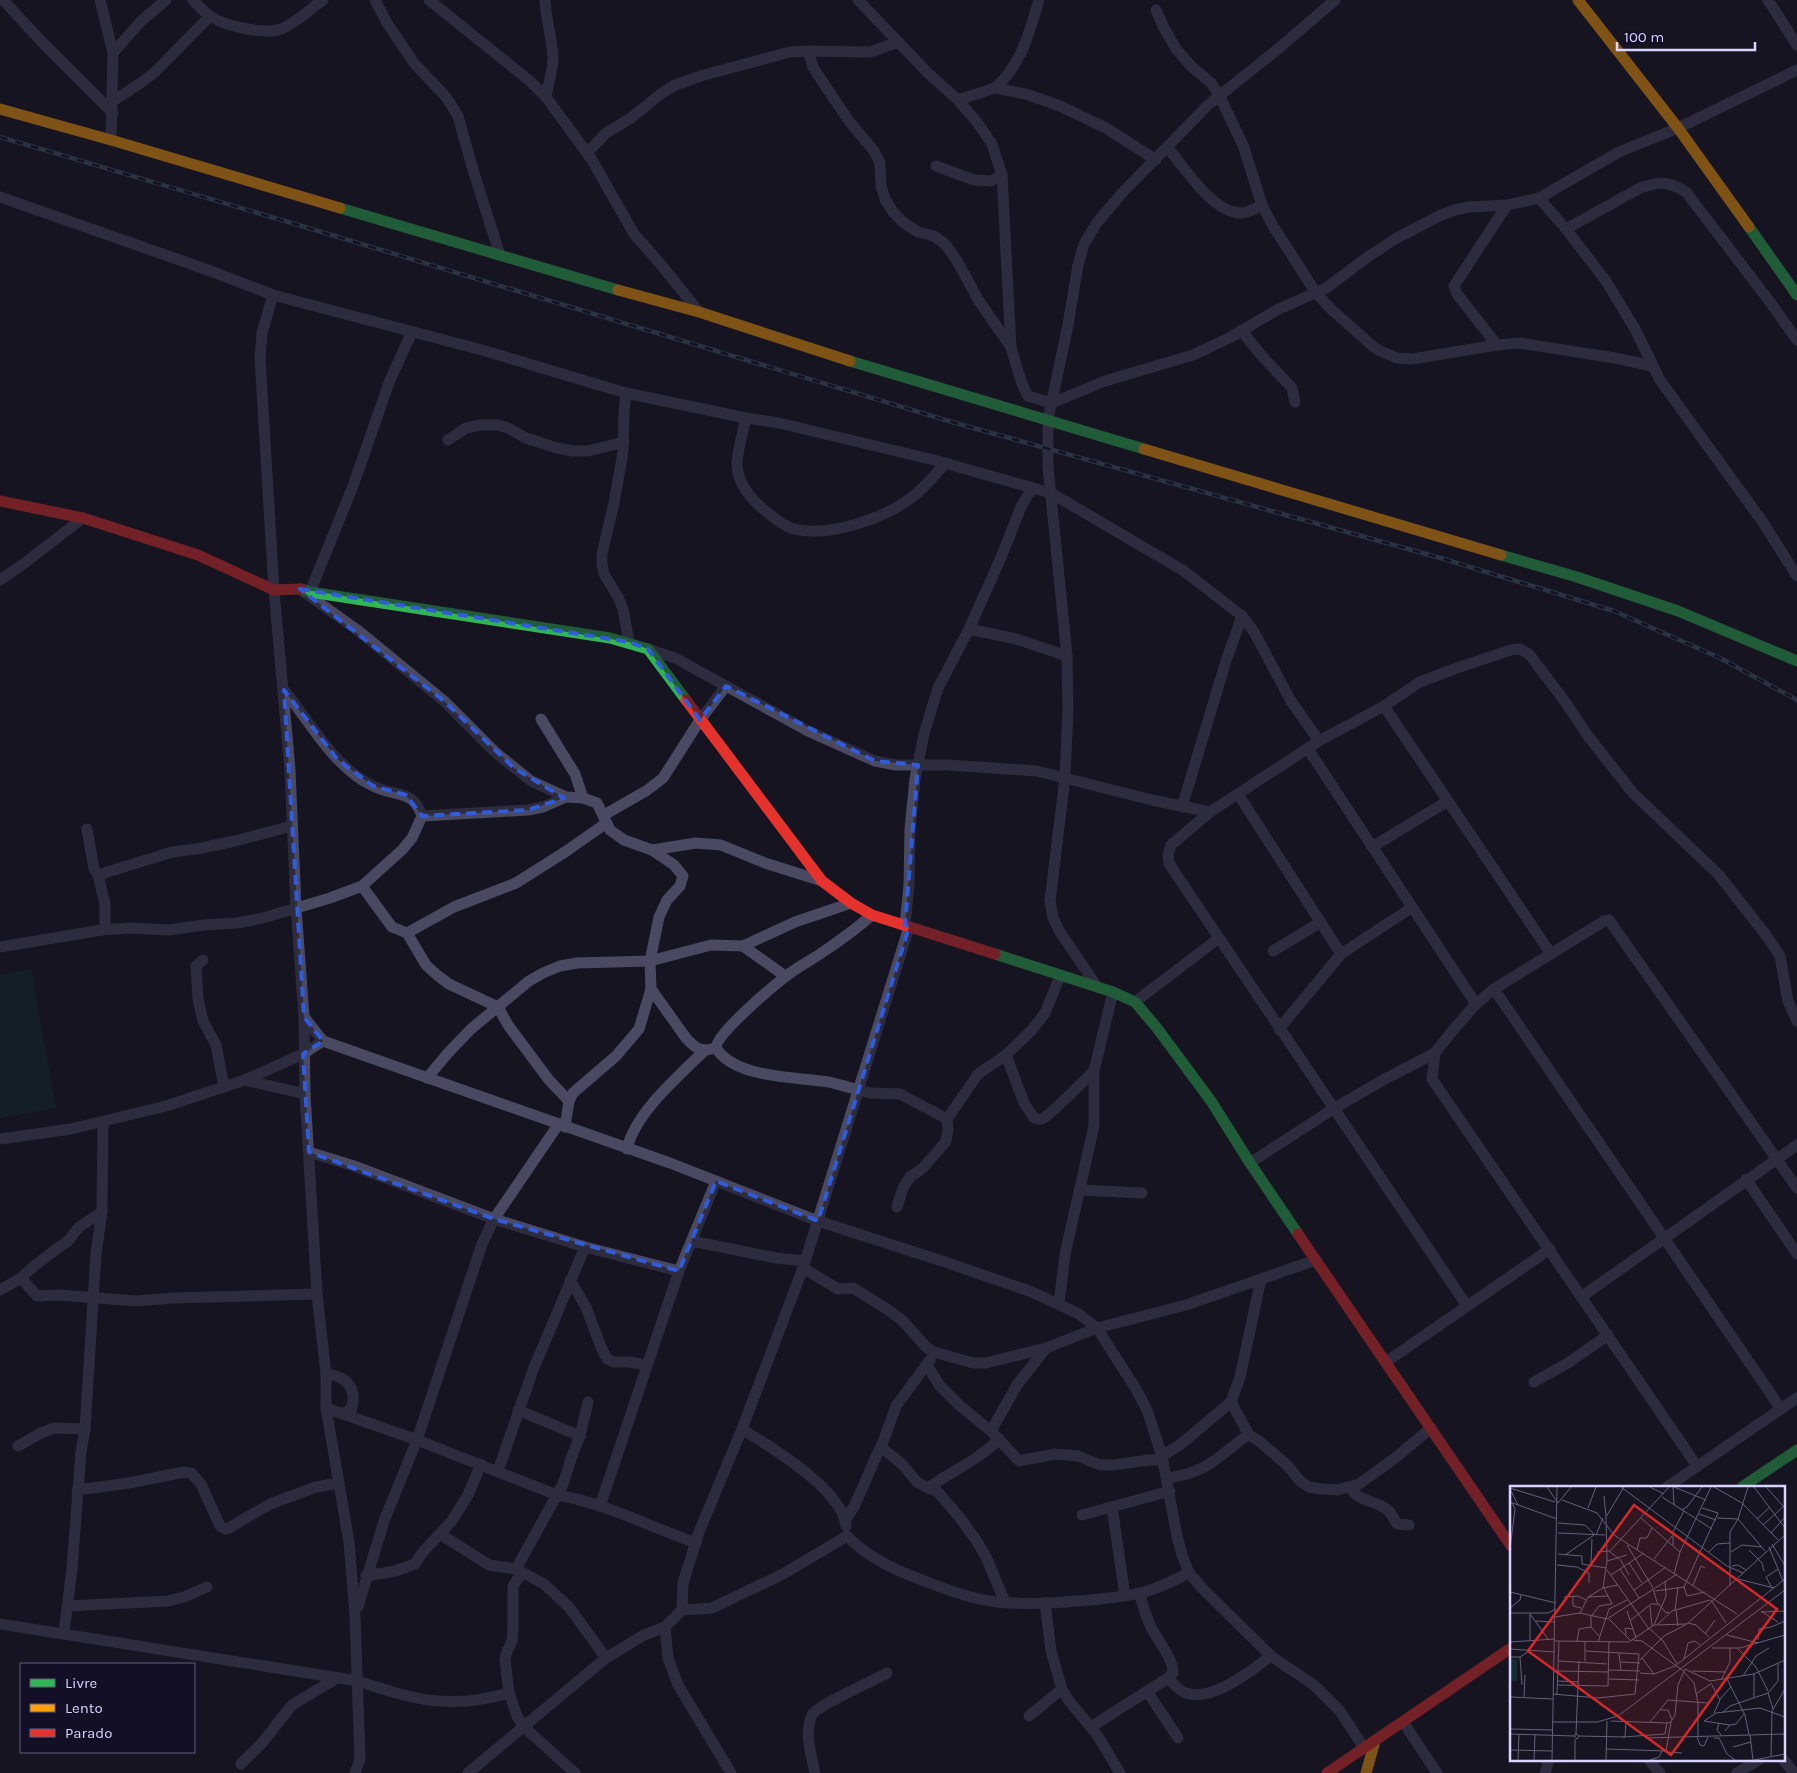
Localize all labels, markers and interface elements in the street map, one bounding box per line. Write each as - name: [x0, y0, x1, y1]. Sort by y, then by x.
- scale bar: [1617, 20, 1754, 52]
- text: 100 m: [1624, 28, 1664, 46]
- inset map: [1510, 1486, 1784, 1760]
- legend: [20, 1663, 195, 1753]
- text: Livre: [65, 1674, 97, 1692]
- text: Lento: [65, 1699, 103, 1717]
- text: Parado: [65, 1724, 112, 1742]

